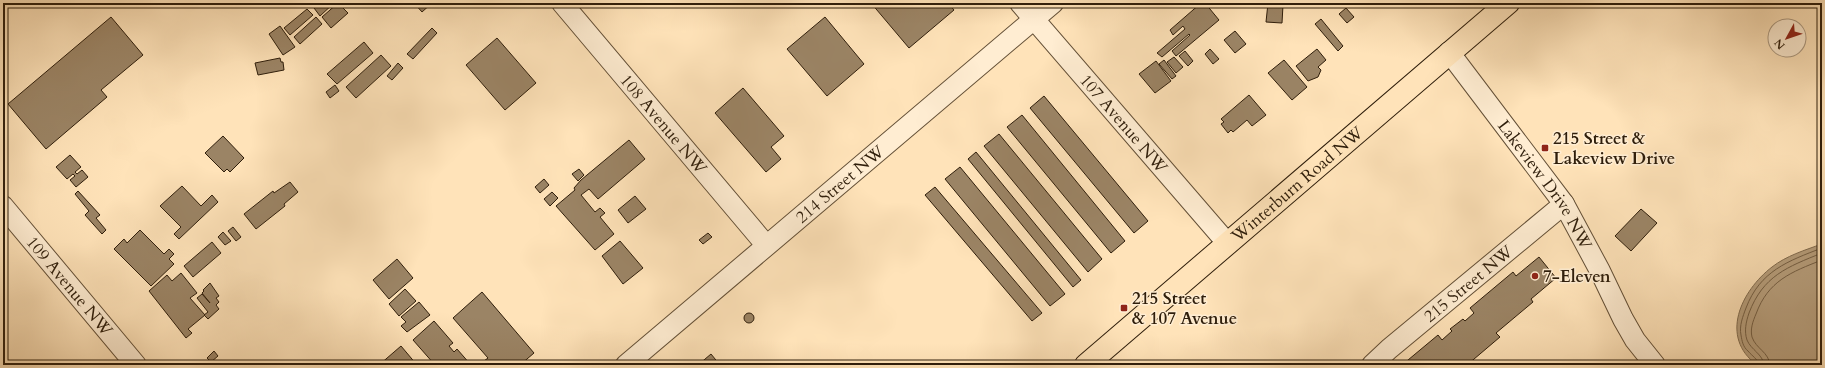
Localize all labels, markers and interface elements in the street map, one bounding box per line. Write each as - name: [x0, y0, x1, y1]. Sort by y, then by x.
- north arrow: [1767, 18, 1807, 58]
- text: N: [1771, 35, 1789, 53]
- street label: 108 Avenue NW: [615, 69, 712, 179]
- street label: 107 Avenue NW: [1074, 69, 1173, 178]
- street label: Lakeview Drive NW: [1492, 115, 1597, 254]
- street label: Winterburn Road NW: [1226, 121, 1368, 248]
- place label: 215 Street & Lakeview Drive: [1553, 127, 1675, 170]
- street label: 214 Street NW: [791, 140, 889, 229]
- marker: 215 Street & Lakeview Drive: [1540, 143, 1550, 153]
- street label: 109 Avenue NW: [21, 231, 118, 341]
- street label: 215 Street NW: [1419, 240, 1518, 328]
- place label: 7-Eleven: [1543, 265, 1611, 288]
- marker: 7-Eleven: [1530, 271, 1540, 281]
- place label: 215 Street & 107 Avenue: [1132, 287, 1237, 330]
- marker: 215 Street & 107 Avenue: [1119, 303, 1129, 313]

